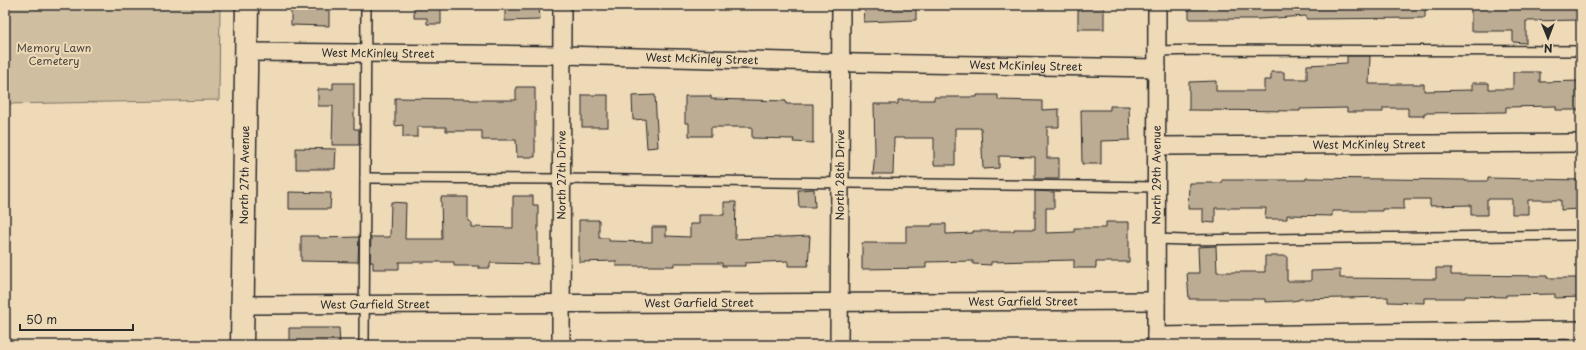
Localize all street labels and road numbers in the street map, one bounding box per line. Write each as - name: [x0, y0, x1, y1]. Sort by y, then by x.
- street label: West McKinley Street: [321, 44, 435, 62]
- street label: West McKinley Street: [645, 48, 759, 68]
- street label: West McKinley Street: [969, 56, 1083, 75]
- street label: North 27th Avenue: [235, 125, 253, 225]
- street label: North 29th Avenue: [1147, 125, 1165, 225]
- street label: North 28th Drive: [831, 129, 848, 221]
- street label: North 27th Drive: [552, 130, 570, 220]
- street label: West McKinley Street: [1312, 135, 1426, 153]
- street label: West Garfield Street: [968, 292, 1078, 310]
- street label: West Garfield Street: [644, 294, 754, 311]
- street label: West Garfield Street: [320, 295, 430, 313]

